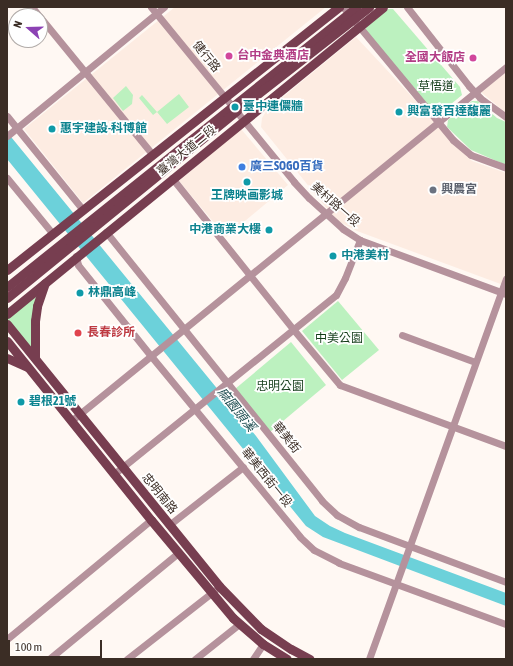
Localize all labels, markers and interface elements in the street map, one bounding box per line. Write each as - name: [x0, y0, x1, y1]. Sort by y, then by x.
- north arrow: [8, 8, 48, 48]
- text: N: [11, 19, 24, 29]
- street label: 健行路: [189, 38, 223, 76]
- place label: 台中金典酒店: [237, 49, 309, 63]
- marker: 台中金典酒店: [224, 51, 234, 61]
- place label: 全國大飯店: [405, 51, 465, 65]
- marker: 全國大飯店: [468, 53, 478, 63]
- park label: 草悟道: [418, 80, 454, 94]
- place label: 臺中連儂牆: [243, 100, 303, 114]
- marker: 臺中連儂牆: [230, 102, 240, 112]
- place label: 興富發百達馥麗: [407, 105, 491, 119]
- marker: 興富發百達馥麗: [394, 107, 404, 117]
- place label: 惠宇建設-科博館: [60, 122, 147, 136]
- street label: 臺灣大道二段: [154, 123, 220, 179]
- marker: 惠宇建設-科博館: [47, 124, 57, 134]
- place label: 廣三SOGO百貨: [250, 160, 323, 174]
- marker: 廣三SOGO百貨: [237, 162, 247, 172]
- marker: 王牌映画影城: [242, 177, 252, 187]
- street label: 美村路一段: [308, 180, 362, 230]
- place label: 興農宮: [441, 183, 477, 197]
- marker: 興農宮: [428, 185, 438, 195]
- place label: 王牌映画影城: [211, 189, 283, 203]
- place label: 中港商業大樓: [189, 223, 261, 237]
- marker: 中港商業大樓: [264, 225, 274, 235]
- place label: 中港美村: [341, 249, 389, 263]
- marker: 中港美村: [328, 251, 338, 261]
- place label: 林鼎高峰: [88, 286, 136, 300]
- marker: 林鼎高峰: [75, 288, 85, 298]
- place label: 長春診所: [87, 326, 135, 340]
- marker: 長春診所: [72, 327, 84, 339]
- park label: 中美公園: [315, 332, 363, 346]
- park label: 忠明公園: [256, 380, 304, 394]
- water label: 麻園頭溪: [214, 385, 258, 435]
- place label: 碧根21號: [29, 395, 76, 409]
- marker: 碧根21號: [16, 397, 26, 407]
- street label: 華美街: [269, 419, 303, 457]
- street label: 華美西街一段: [238, 445, 294, 511]
- street label: 忠明南路: [138, 471, 180, 517]
- scale bar: [10, 632, 104, 658]
- text: 100 m: [15, 640, 42, 654]

